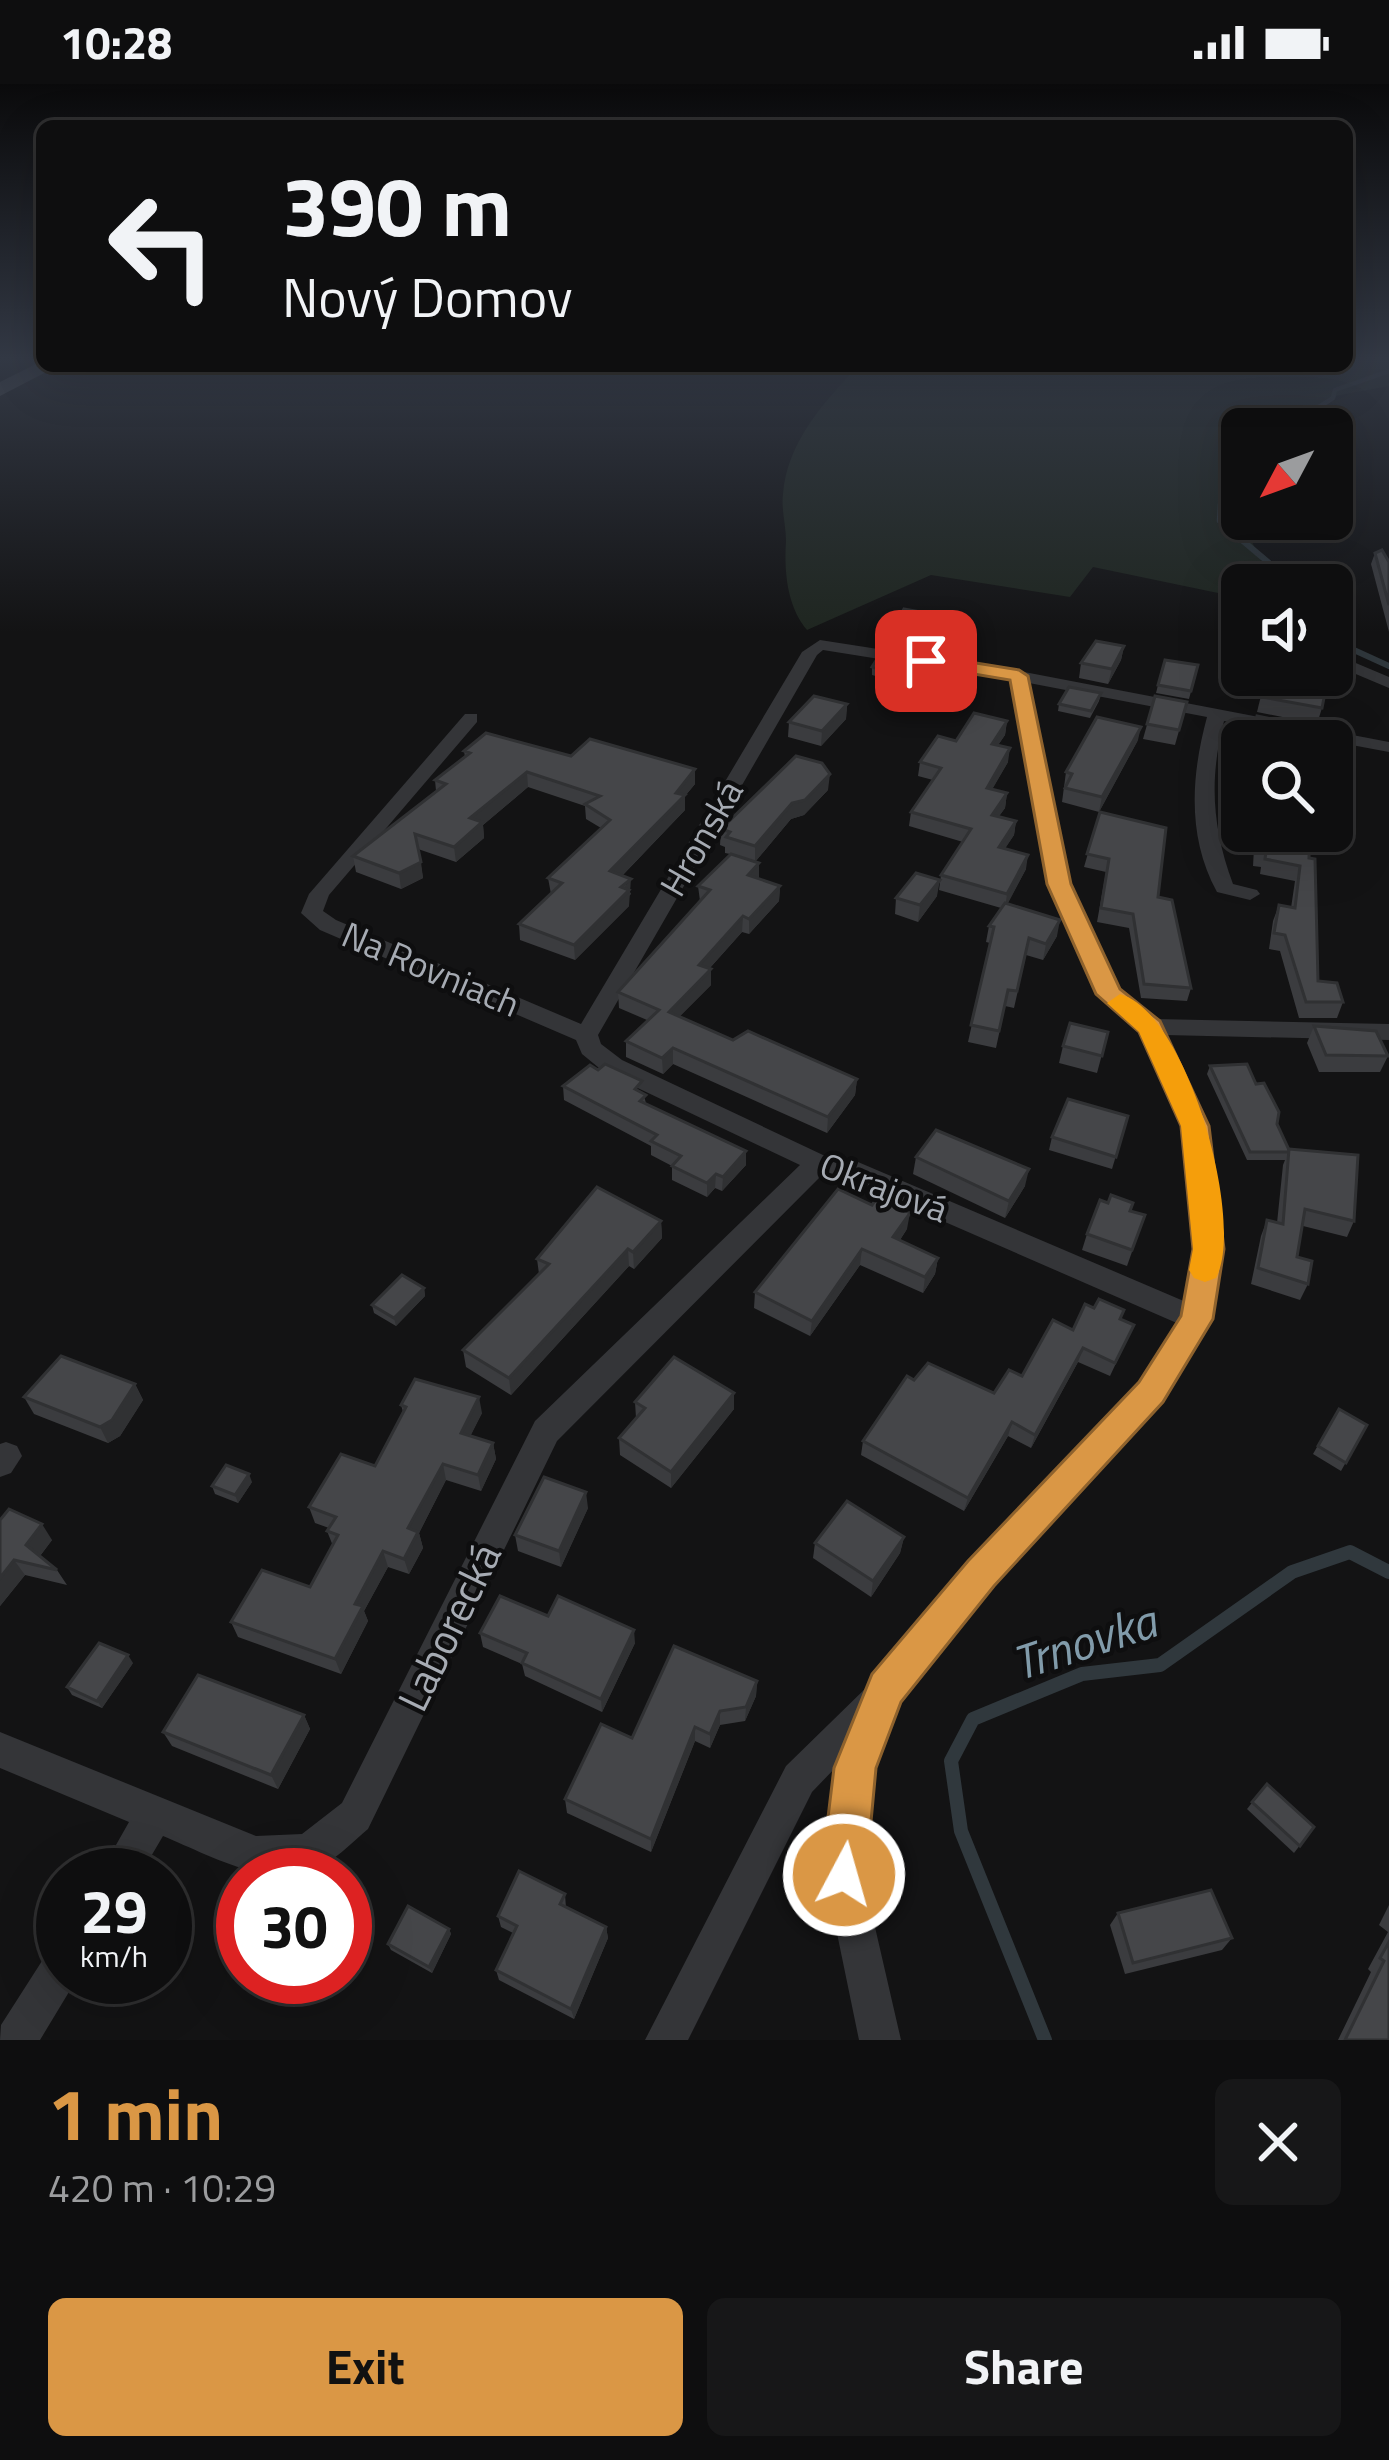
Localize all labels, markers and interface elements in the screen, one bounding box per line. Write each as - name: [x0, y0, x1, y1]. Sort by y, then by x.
- text: 10:28: [60, 8, 172, 76]
- text: 390 m: [282, 141, 512, 269]
- icon: left: [84, 168, 240, 324]
- text: Nový Domov: [282, 256, 573, 338]
- north arrow: [1221, 408, 1353, 540]
- map controls: [1221, 408, 1353, 852]
- button: sound: [1221, 564, 1353, 696]
- pin: [875, 610, 977, 712]
- icon: arrive: [893, 628, 959, 694]
- button: search: [1221, 720, 1353, 852]
- street label: Hronská: [645, 769, 756, 906]
- street label: Na Rovniach: [334, 906, 529, 1031]
- street label: Okrajová: [812, 1137, 956, 1236]
- street label: Laborecká: [380, 1532, 516, 1722]
- water label: Trnovka: [1002, 1583, 1168, 1699]
- position arrow: [781, 1812, 907, 1938]
- speed limit sign: 30: [216, 1848, 372, 2004]
- text: 29: [80, 1865, 148, 1956]
- text: km/h: [80, 1933, 148, 1979]
- text: 1 min: [48, 2058, 223, 2168]
- button: close: [1215, 2079, 1341, 2205]
- text: 420 m · 10:29: [48, 2158, 276, 2217]
- button: Exit: [48, 2298, 683, 2436]
- button: Share: [707, 2298, 1341, 2436]

